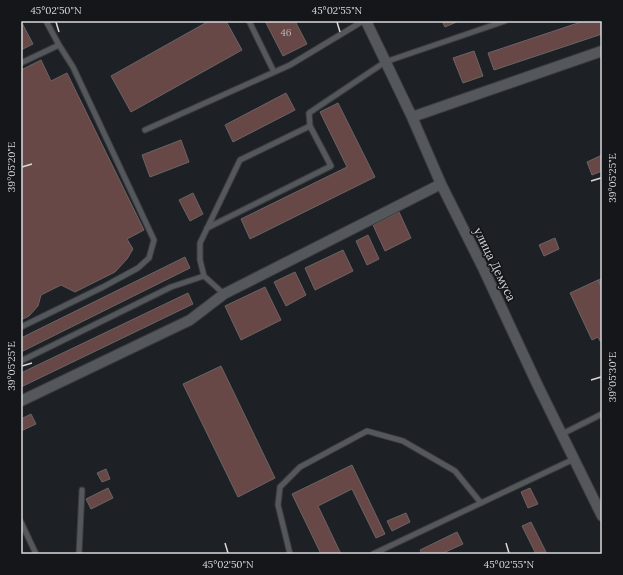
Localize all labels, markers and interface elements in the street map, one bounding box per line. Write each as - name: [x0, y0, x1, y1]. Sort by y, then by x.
- text: 45°02'50"N: [30, 4, 82, 17]
- text: 45°02'55"N: [312, 4, 363, 17]
- house number: 46: [280, 26, 292, 39]
- text: 39°05'20"E: [5, 142, 18, 192]
- text: 39°05'25"E: [606, 153, 619, 203]
- street label: улица Демуса: [471, 225, 519, 303]
- text: 39°05'25"E: [5, 341, 18, 391]
- text: 39°05'30"E: [606, 352, 619, 402]
- text: 45°02'50"N: [202, 558, 254, 571]
- text: 45°02'55"N: [484, 558, 535, 571]

